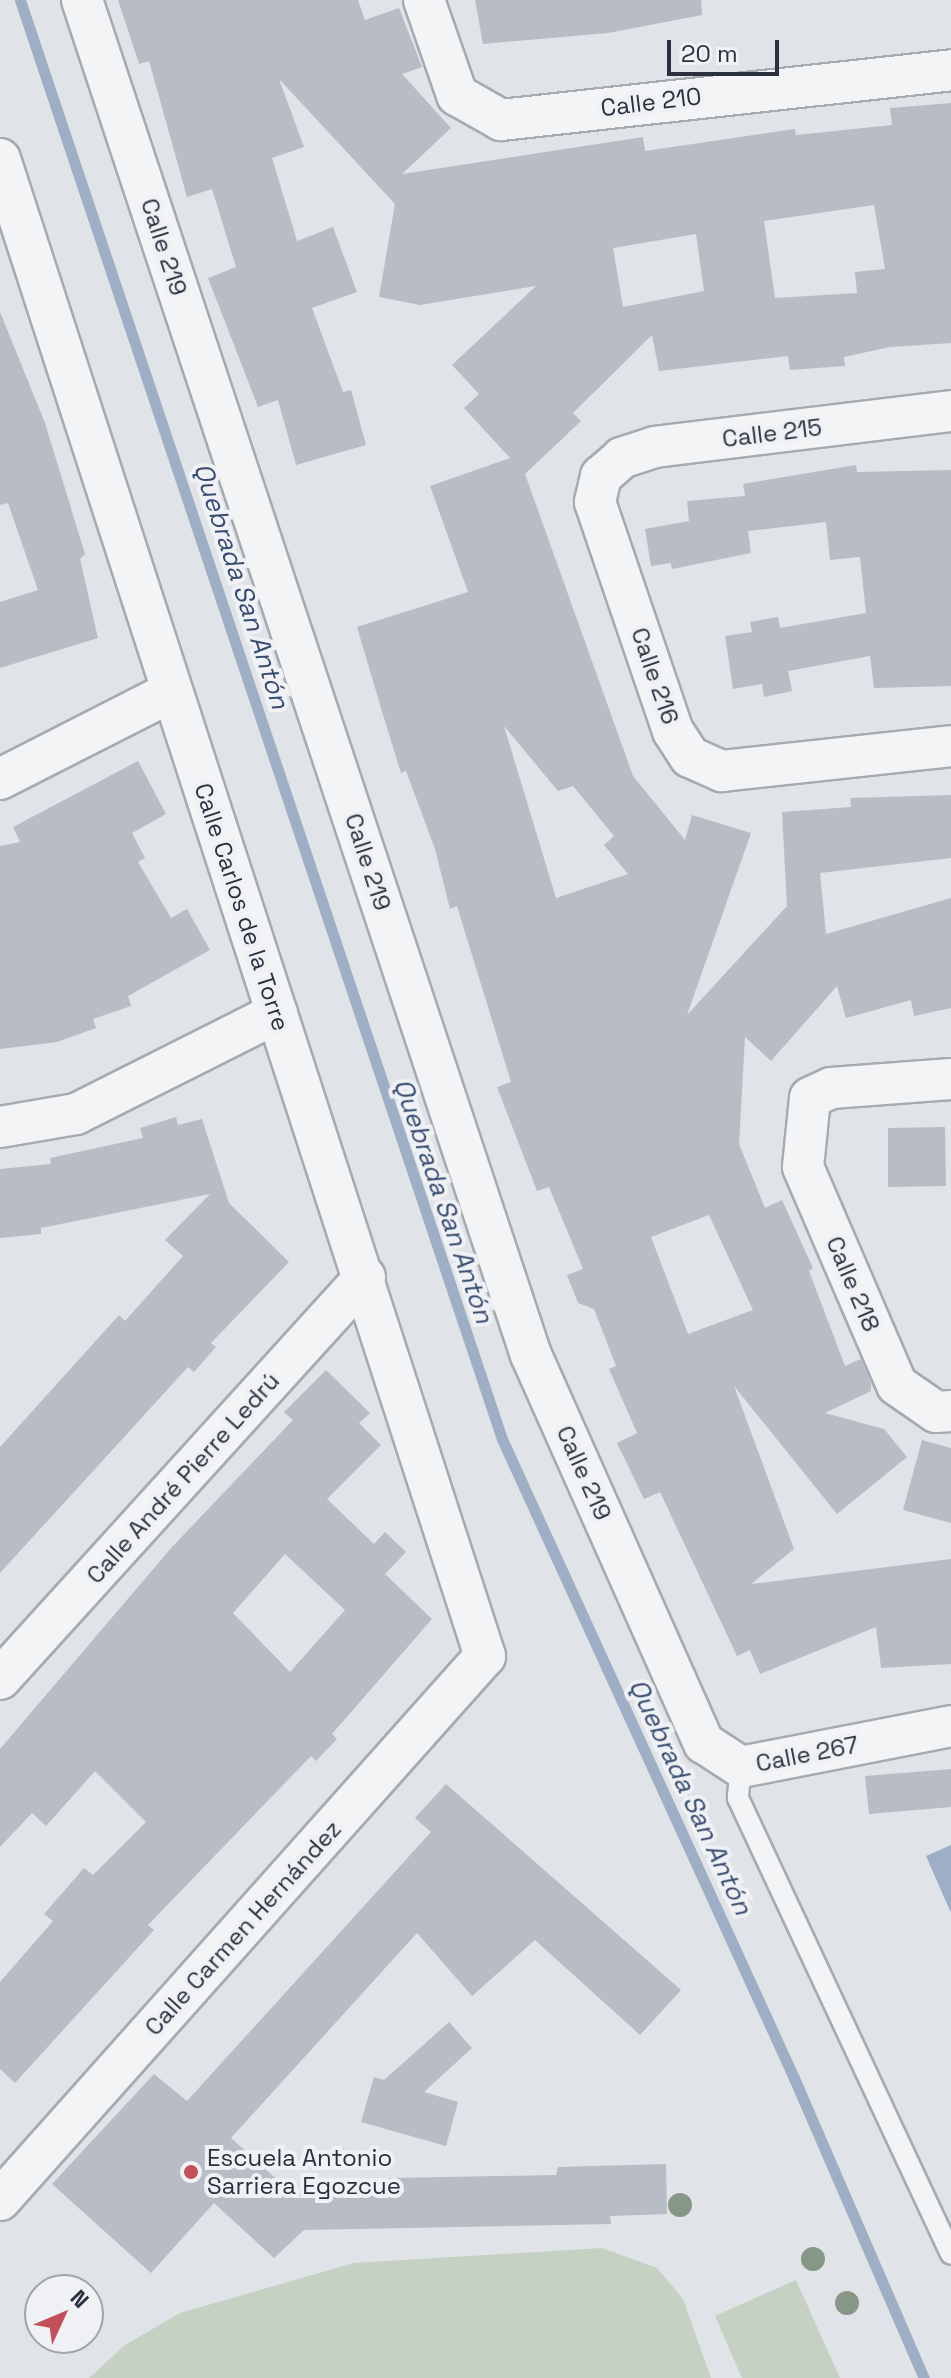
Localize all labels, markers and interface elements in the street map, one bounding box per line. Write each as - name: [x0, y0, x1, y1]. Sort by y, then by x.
- scale bar: [671, 24, 783, 74]
- text: 20 m: [681, 38, 738, 69]
- street label: Calle 210: [599, 82, 703, 122]
- street label: Calle 219: [135, 195, 193, 299]
- street label: Calle 215: [721, 413, 823, 453]
- water label: Quebrada San Antón: [186, 459, 296, 713]
- street label: Calle 216: [625, 624, 685, 728]
- street label: Calle Carlos de la Torre: [188, 779, 296, 1035]
- street label: Calle 219: [339, 810, 397, 914]
- water label: Quebrada San Antón: [386, 1075, 500, 1327]
- street label: Calle 218: [820, 1232, 886, 1336]
- street label: Calle André Pierre Ledrú: [80, 1366, 286, 1590]
- street label: Calle 219: [550, 1421, 618, 1525]
- water label: Quebrada San Antón: [622, 1674, 758, 1920]
- street label: Calle 267: [753, 1730, 861, 1778]
- street label: Calle Carmen Hernández: [139, 1815, 347, 2041]
- place label: Escuela Antonio Sarriera Egozcue: [207, 2144, 401, 2200]
- marker: Escuela Antonio Sarriera Egozcue: [182, 2163, 200, 2181]
- north arrow: [24, 2274, 104, 2354]
- text: N: [65, 2284, 95, 2314]

